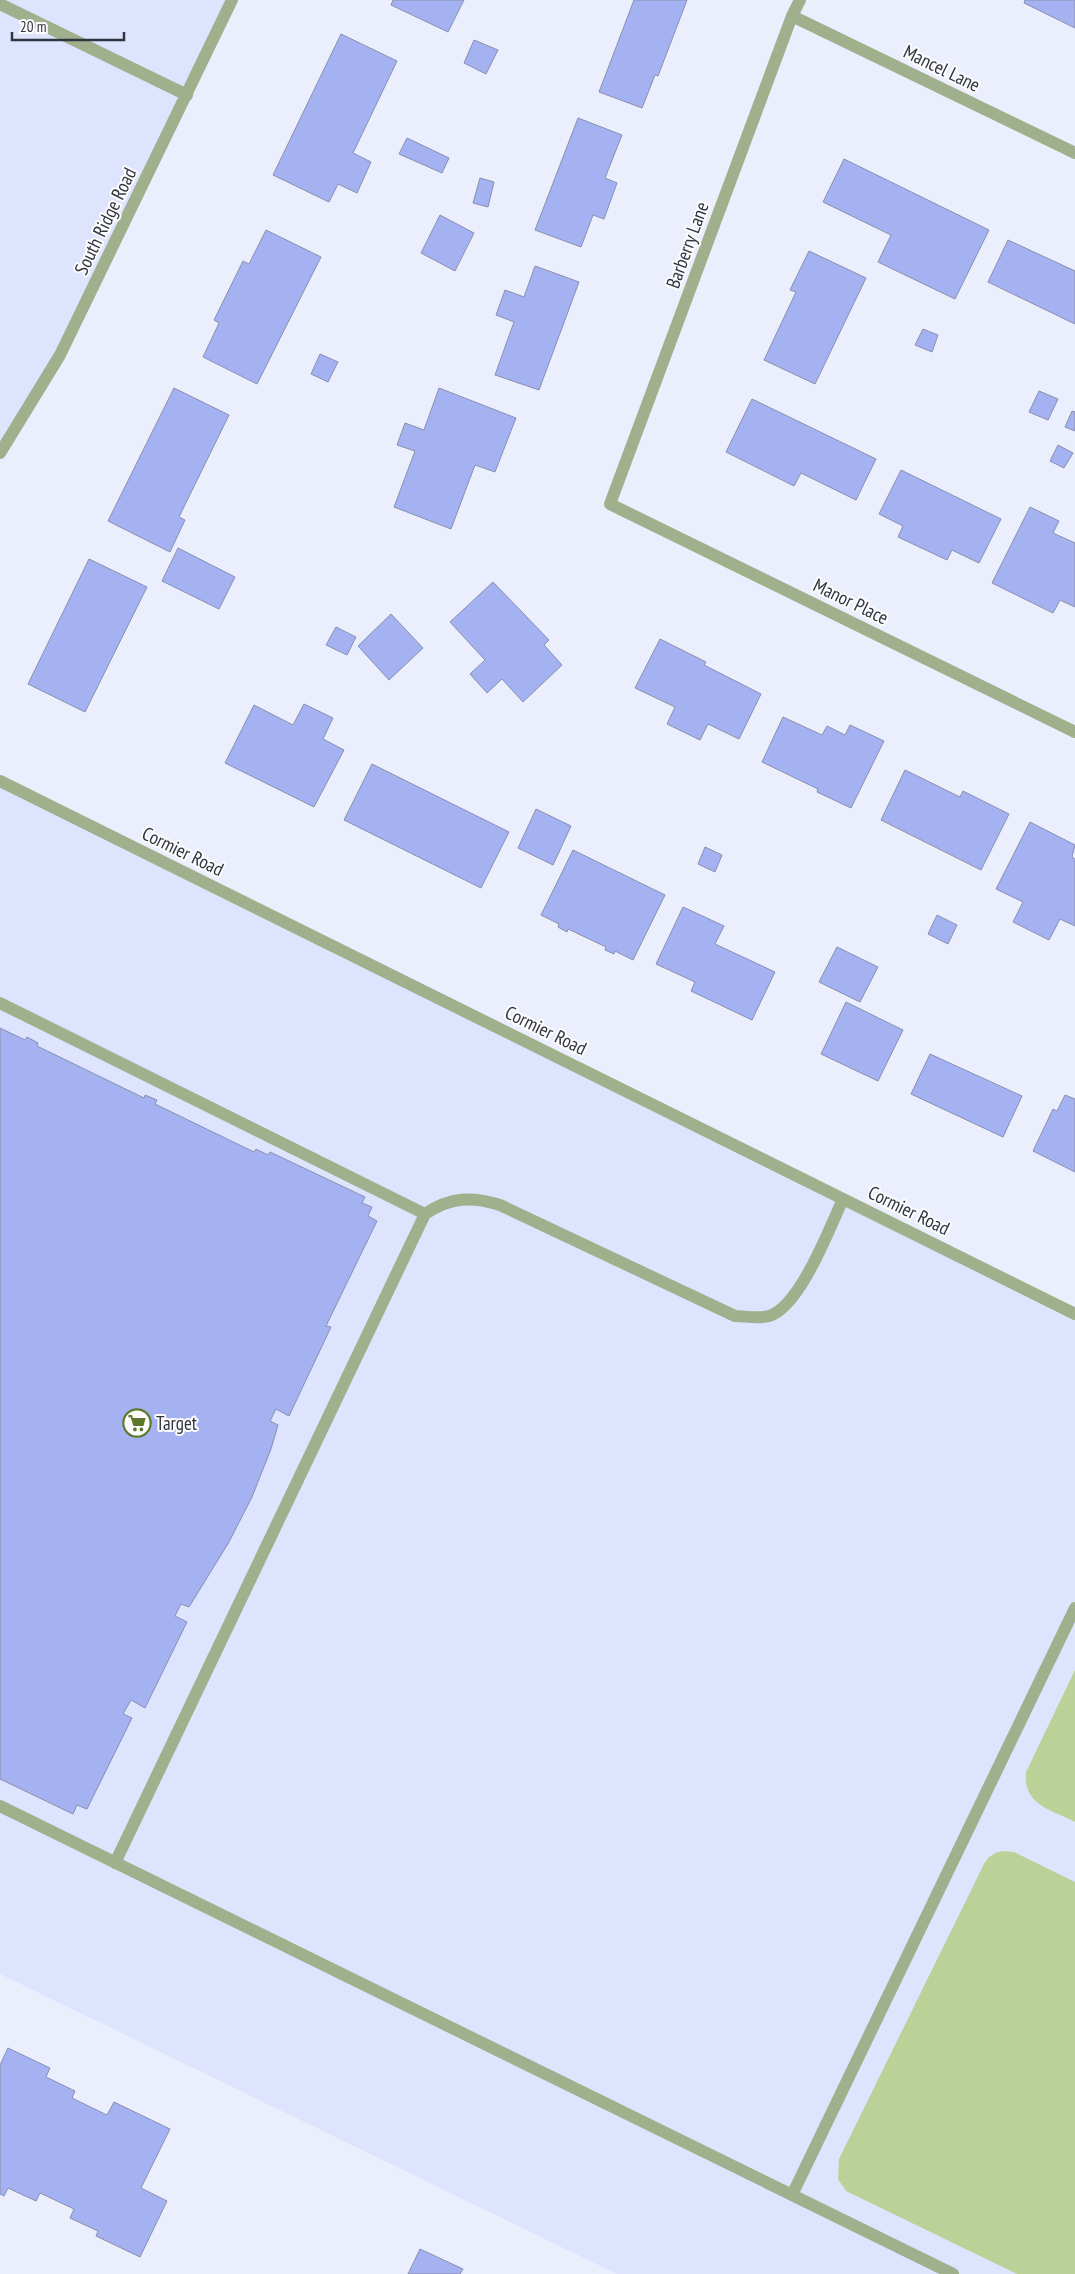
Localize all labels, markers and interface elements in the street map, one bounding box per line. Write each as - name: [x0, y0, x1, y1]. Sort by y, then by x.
- scale bar: [12, 10, 125, 42]
- text: 20 m: [20, 17, 46, 36]
- street label: Mancel Lane: [900, 39, 984, 97]
- street label: South Ridge Road: [69, 164, 141, 278]
- street label: Barberry Lane: [660, 198, 714, 292]
- street label: Manor Place: [810, 573, 893, 629]
- street label: Cormier Road: [138, 821, 228, 881]
- street label: Cormier Road: [501, 1000, 591, 1060]
- street label: Cormier Road: [864, 1180, 954, 1240]
- supermarket icon: Target: [122, 1408, 152, 1438]
- place label: Target: [156, 1411, 198, 1435]

